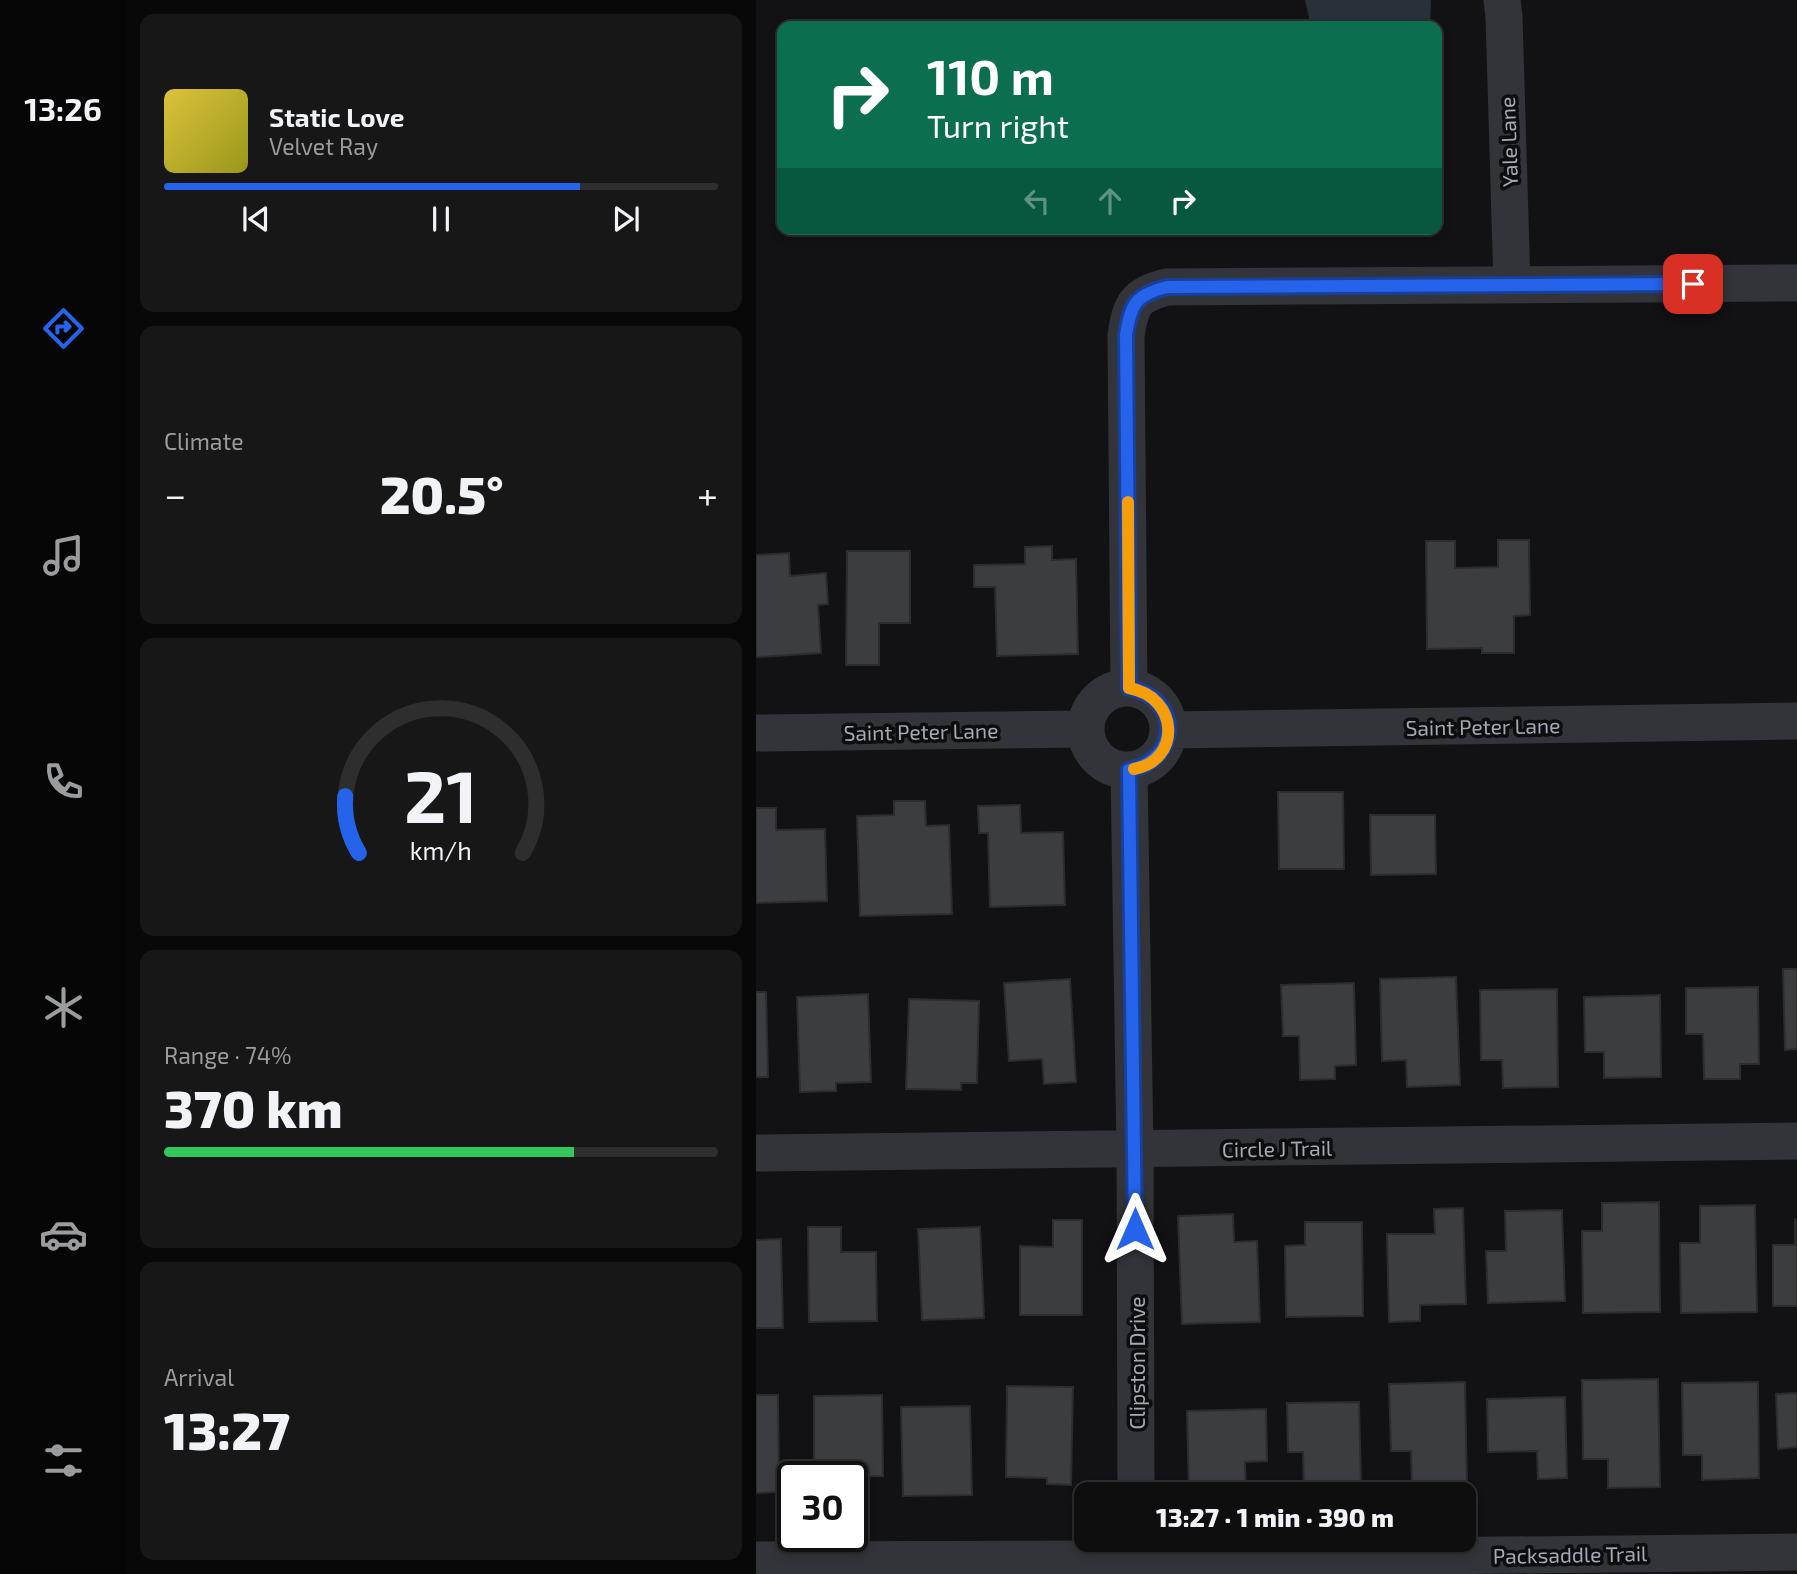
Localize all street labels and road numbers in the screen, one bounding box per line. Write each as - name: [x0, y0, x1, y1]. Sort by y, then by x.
- street label: Yale Lane: [1494, 96, 1522, 188]
- street label: Saint Peter Lane: [1405, 712, 1561, 740]
- street label: Saint Peter Lane: [843, 717, 999, 745]
- street label: Circle J Trail: [1222, 1135, 1333, 1161]
- street label: Clipston Drive: [1124, 1297, 1149, 1429]
- street label: Packsaddle Trail: [1493, 1540, 1648, 1568]

